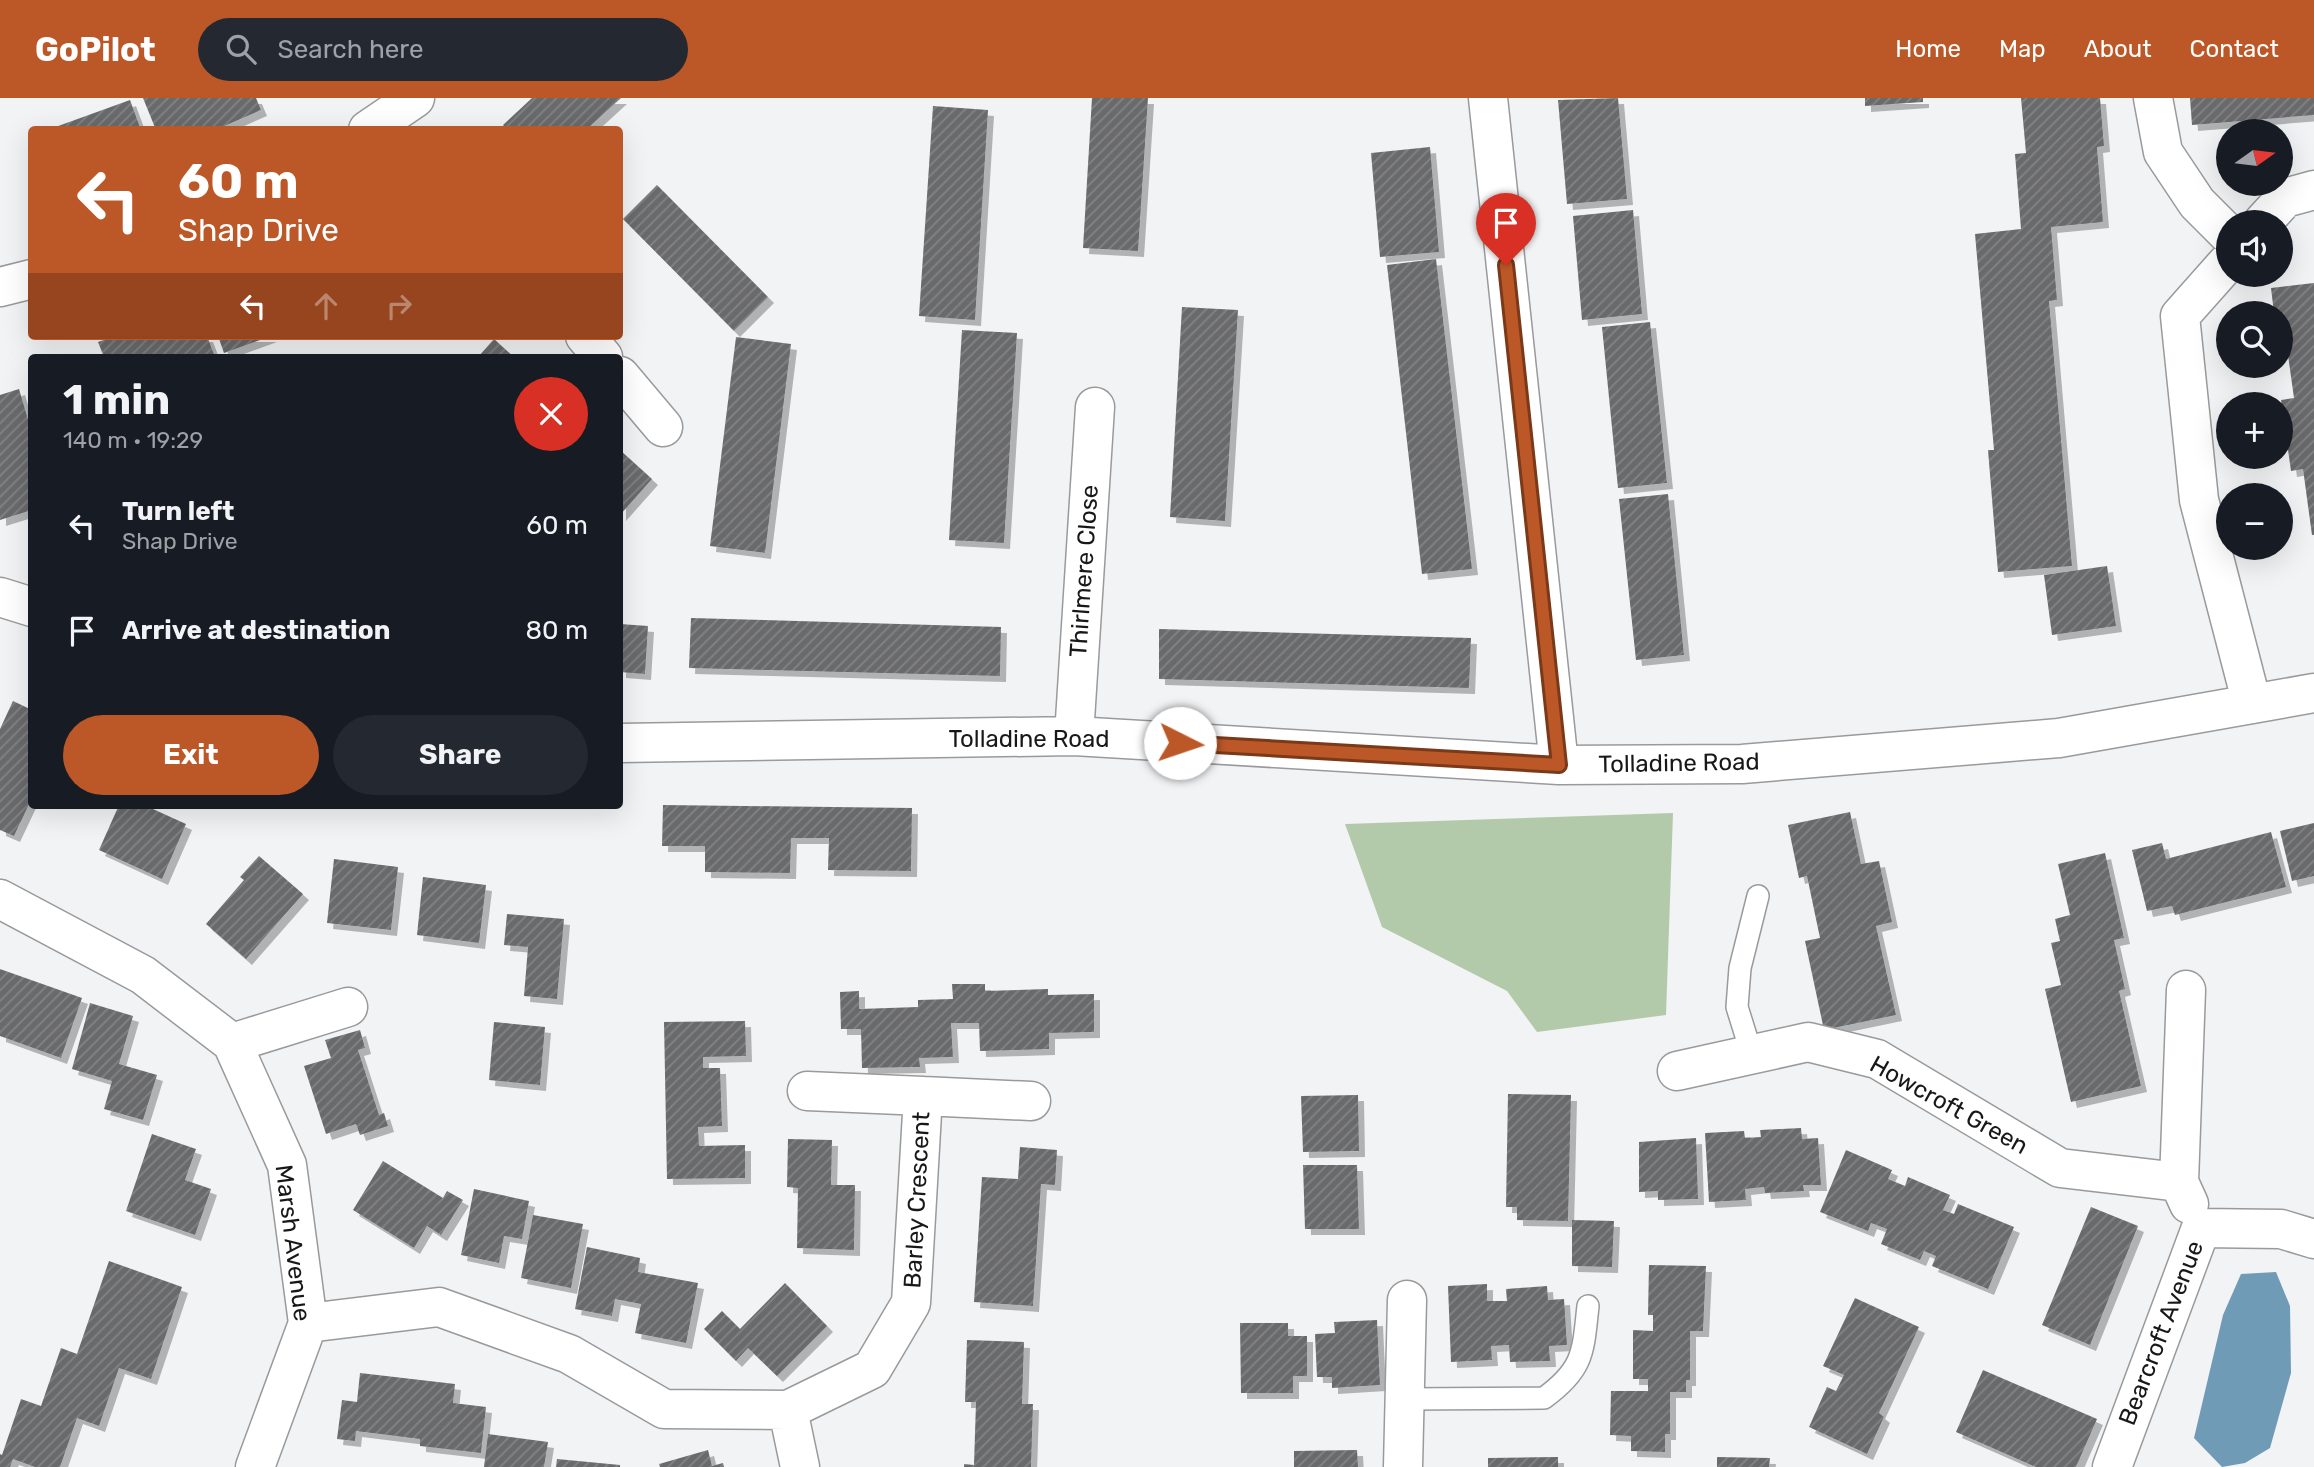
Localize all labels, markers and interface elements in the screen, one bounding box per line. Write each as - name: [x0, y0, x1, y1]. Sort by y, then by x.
- search box: [198, 18, 688, 81]
- text: GoPilot: [35, 30, 156, 69]
- icon: search: [222, 30, 260, 68]
- text: Search here: [278, 34, 423, 65]
- text: Home: [1895, 35, 1961, 63]
- text: Map: [1999, 35, 2046, 63]
- text: About: [2084, 35, 2152, 63]
- text: Contact: [2190, 35, 2279, 63]
- north arrow: [2216, 119, 2292, 196]
- map controls: [2216, 119, 2293, 560]
- text: 60 m: [178, 152, 299, 210]
- icon: left: [63, 154, 154, 245]
- pin: [1476, 193, 1536, 265]
- icon: arrive: [1487, 204, 1525, 242]
- button: sound: [2216, 210, 2293, 287]
- text: Shap Drive: [178, 211, 339, 249]
- icon: left: [234, 287, 272, 325]
- icon: ahead: [307, 287, 345, 325]
- icon: right: [380, 287, 418, 325]
- button: search: [2216, 301, 2293, 378]
- text: 1 min: [63, 375, 170, 425]
- button: close: [514, 377, 588, 451]
- button: +: [2216, 392, 2293, 469]
- text: 140 m · 19:29: [63, 426, 203, 454]
- button: −: [2216, 483, 2293, 560]
- street label: Thirlmere Close: [1064, 484, 1104, 658]
- text: Turn left: [122, 496, 234, 527]
- icon: left: [63, 507, 101, 545]
- text: 60 m: [526, 510, 588, 541]
- text: Shap Drive: [122, 527, 238, 555]
- icon: arrive: [63, 612, 101, 650]
- text: Arrive at destination: [122, 615, 390, 646]
- text: 80 m: [525, 615, 588, 646]
- position arrow: [1143, 706, 1217, 780]
- button: Exit: [63, 715, 319, 795]
- button: Share: [333, 715, 588, 795]
- street label: Tolladine Road: [948, 725, 1110, 753]
- street label: Tolladine Road: [1598, 748, 1760, 778]
- street label: Howcroft Green: [1865, 1050, 2033, 1160]
- street label: Barley Crescent: [898, 1111, 936, 1289]
- street label: Marsh Avenue: [270, 1163, 316, 1323]
- street label: Bearcroft Avenue: [2113, 1237, 2209, 1429]

